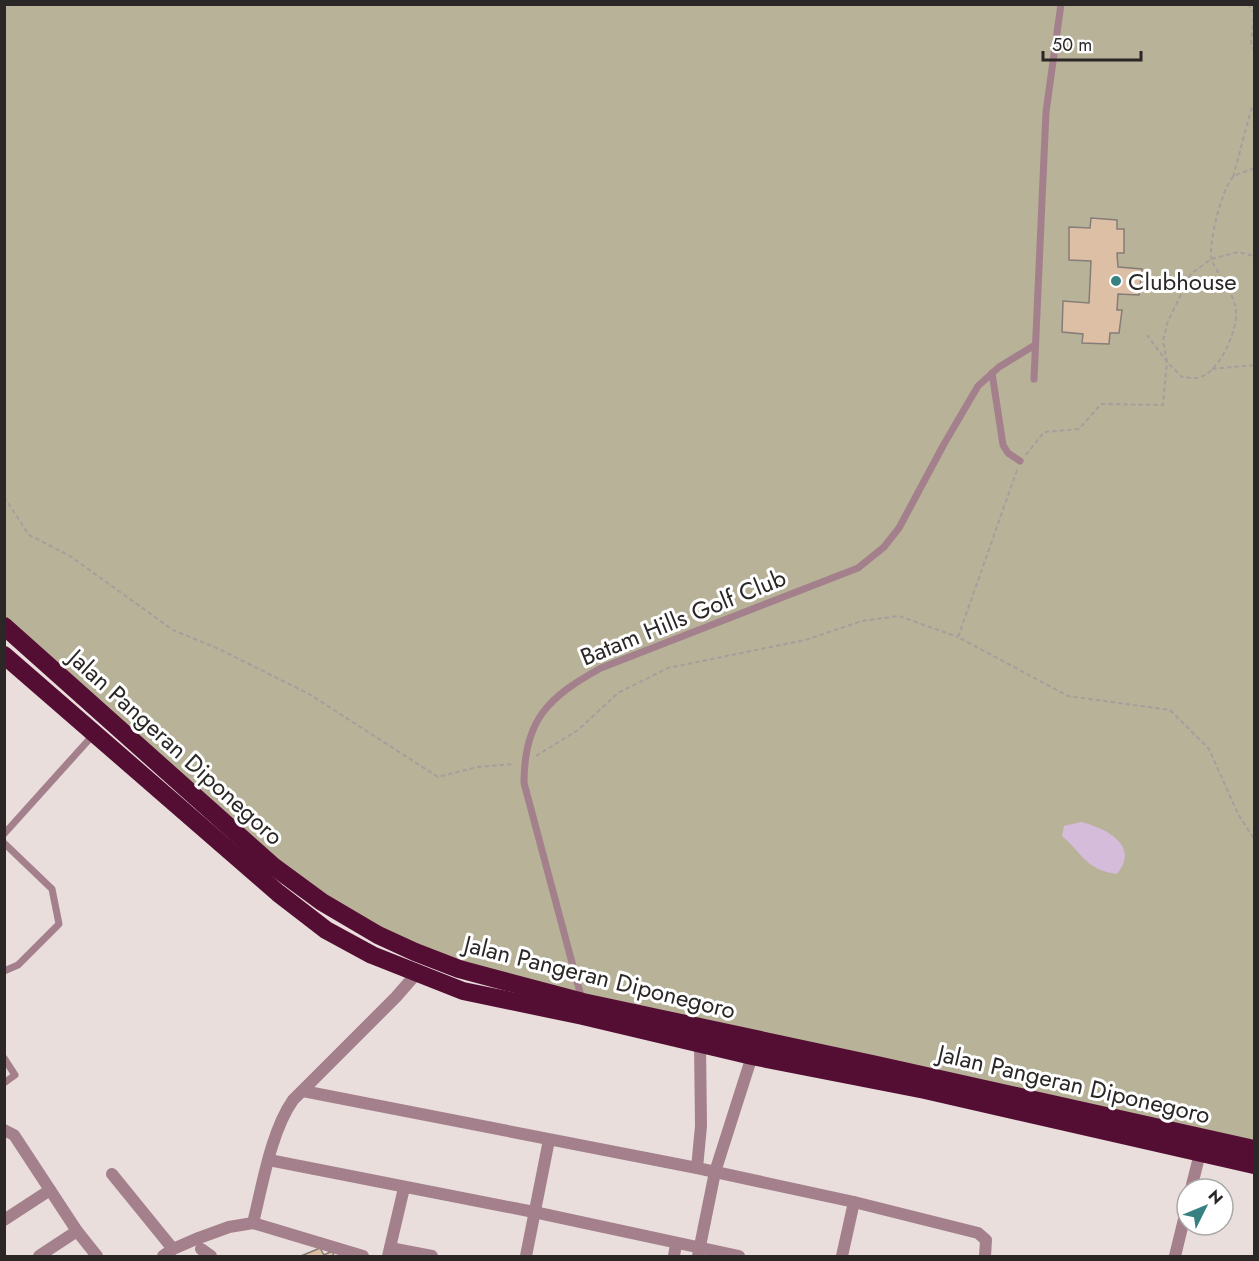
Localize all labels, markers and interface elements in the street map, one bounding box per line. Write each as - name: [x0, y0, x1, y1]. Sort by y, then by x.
- scale bar: [1043, 24, 1140, 62]
- text: 50 m: [1052, 32, 1092, 58]
- place label: Clubhouse: [1128, 264, 1237, 299]
- marker: Clubhouse: [1109, 274, 1123, 288]
- street label: Batam Hills Golf Club: [575, 560, 791, 674]
- street label: Jalan Pangeran Diponegoro: [59, 639, 291, 853]
- street label: Jalan Pangeran Diponegoro: [458, 926, 739, 1028]
- street label: Jalan Pangeran Diponegoro: [931, 1035, 1214, 1132]
- north arrow: [1175, 1177, 1235, 1237]
- text: N: [1203, 1185, 1228, 1210]

